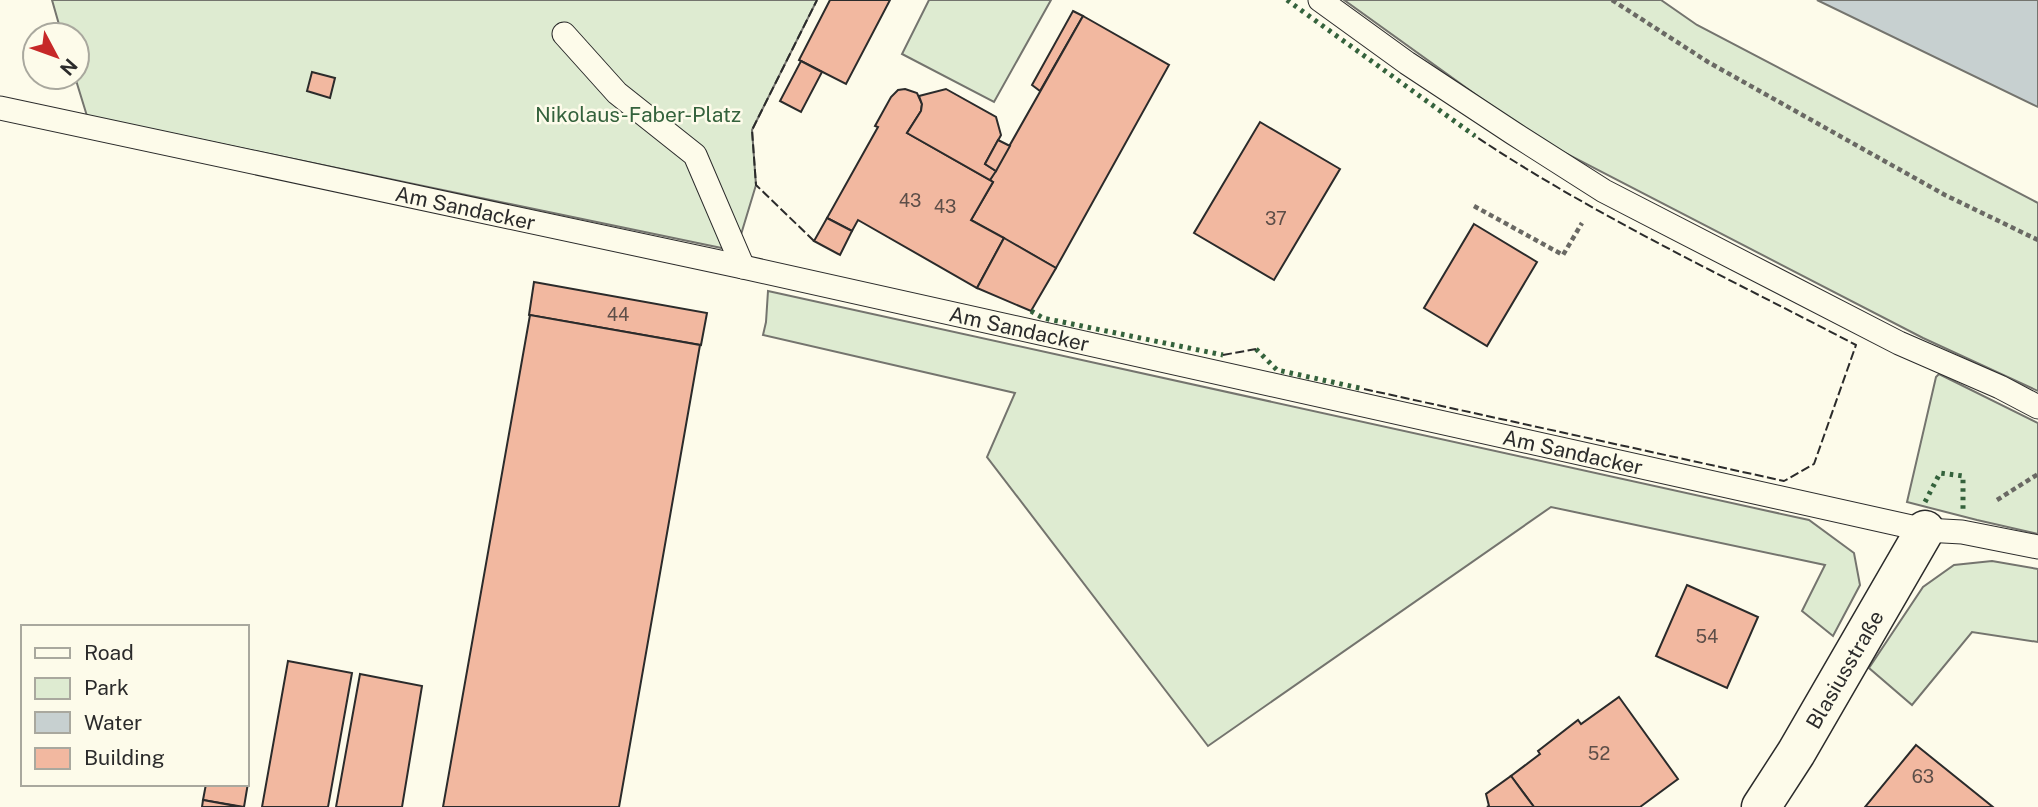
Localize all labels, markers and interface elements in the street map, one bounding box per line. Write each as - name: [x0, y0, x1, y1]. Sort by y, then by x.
- north arrow: [21, 21, 91, 91]
- text: N: [56, 54, 82, 80]
- park label: Nikolaus-Faber-Platz: [535, 102, 741, 127]
- street label: Am Sandacker: [393, 180, 538, 235]
- house number: 43: [899, 190, 921, 211]
- house number: 43: [934, 196, 956, 217]
- house number: 37: [1265, 208, 1287, 229]
- street label: Am Sandacker: [947, 301, 1092, 356]
- house number: 44: [607, 304, 629, 325]
- street label: Am Sandacker: [1500, 424, 1645, 479]
- street label: Blasiusstraße: [1800, 606, 1888, 733]
- legend: [21, 625, 248, 786]
- house number: 54: [1696, 626, 1718, 647]
- text: Road: [84, 640, 134, 665]
- text: Park: [84, 675, 129, 700]
- text: Water: [84, 710, 142, 735]
- house number: 52: [1588, 743, 1610, 764]
- text: Building: [84, 745, 165, 770]
- house number: 63: [1912, 766, 1934, 787]

